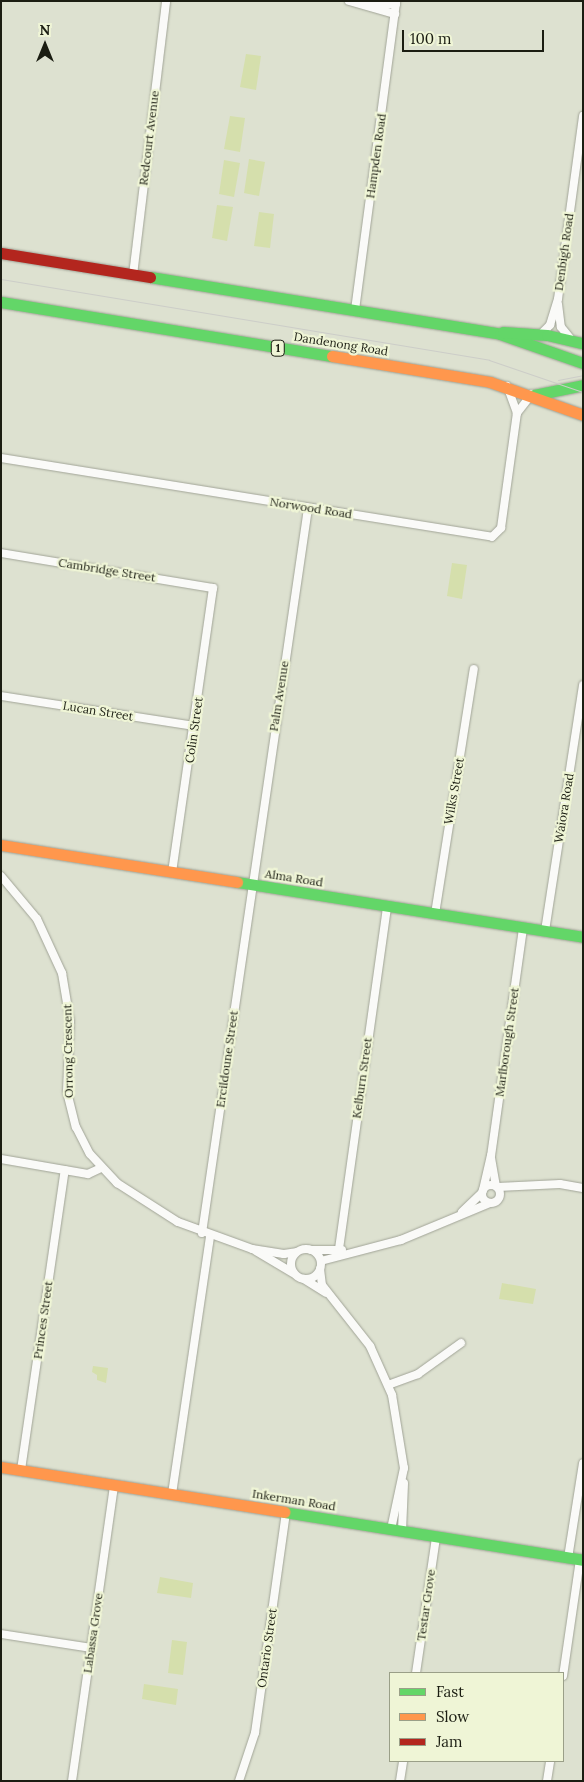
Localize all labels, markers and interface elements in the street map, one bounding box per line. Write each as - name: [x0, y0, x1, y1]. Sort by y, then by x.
- north arrow: [20, 20, 70, 70]
- scale bar: [404, 20, 546, 52]
- text: N: [40, 21, 50, 39]
- text: 100 m: [410, 29, 451, 48]
- street label: Redcourt Avenue: [136, 90, 162, 186]
- street label: Hampden Road: [363, 113, 389, 199]
- street label: Denbigh Road: [551, 212, 577, 292]
- street label: Dandenong Road: [293, 329, 389, 359]
- road number: 1: [270, 339, 286, 356]
- street label: Norwood Road: [269, 494, 353, 522]
- street label: Cambridge Street: [57, 555, 157, 585]
- street label: Palm Avenue: [266, 660, 292, 732]
- street label: Colin Street: [182, 696, 206, 764]
- street label: Lucan Street: [62, 698, 134, 724]
- street label: Wilks Street: [441, 756, 467, 826]
- street label: Waiora Road: [551, 772, 577, 844]
- street label: Alma Road: [264, 866, 324, 890]
- street label: Marlborough Street: [492, 986, 522, 1098]
- street label: Orrong Crescent: [60, 1004, 76, 1098]
- street label: Ercildoune Street: [213, 1010, 241, 1108]
- street label: Kelburn Street: [349, 1037, 375, 1119]
- street label: Princes Street: [30, 1280, 56, 1360]
- street label: Inkerman Road: [251, 1486, 337, 1514]
- street label: Testar Grove: [414, 1568, 438, 1642]
- street label: Labassa Grove: [80, 1592, 106, 1674]
- street label: Ontario Street: [254, 1607, 280, 1689]
- legend: [389, 1672, 564, 1762]
- text: Fast: [436, 1682, 464, 1701]
- text: Slow: [436, 1707, 469, 1726]
- text: Jam: [436, 1732, 463, 1751]

